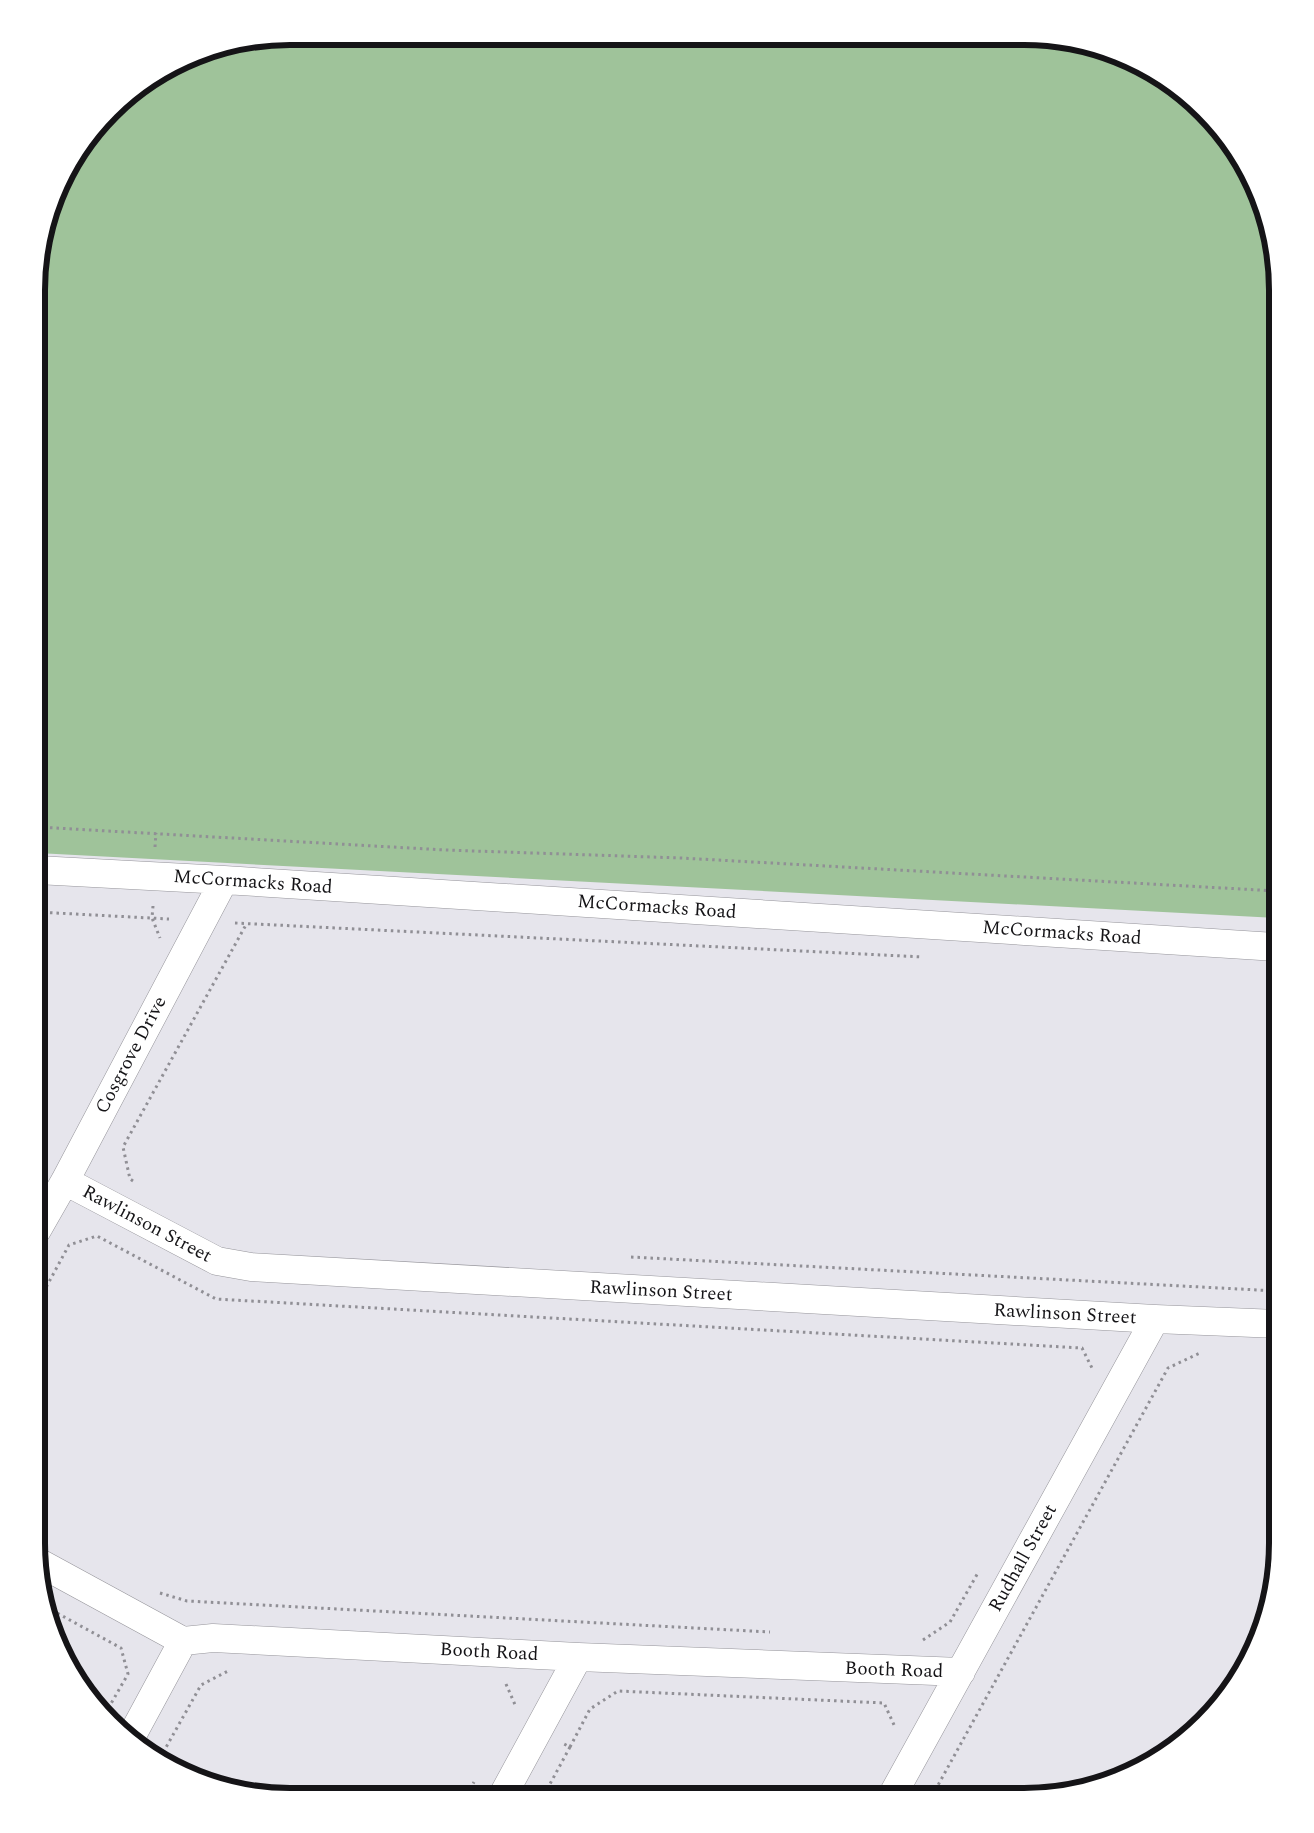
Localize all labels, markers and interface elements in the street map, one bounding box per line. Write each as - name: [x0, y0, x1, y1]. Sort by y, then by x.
- street label: McCormacks Road: [172, 862, 334, 902]
- street label: McCormacks Road: [576, 887, 738, 927]
- street label: McCormacks Road: [981, 913, 1143, 953]
- street label: Cosgrove Drive: [88, 991, 174, 1119]
- street label: Rawlinson Street: [77, 1178, 217, 1271]
- street label: Rawlinson Street: [589, 1273, 733, 1309]
- street label: Rawlinson Street: [993, 1296, 1137, 1332]
- street label: Rudhall Street: [981, 1498, 1065, 1617]
- street label: Booth Road: [439, 1635, 539, 1669]
- street label: Booth Road: [844, 1654, 944, 1686]

